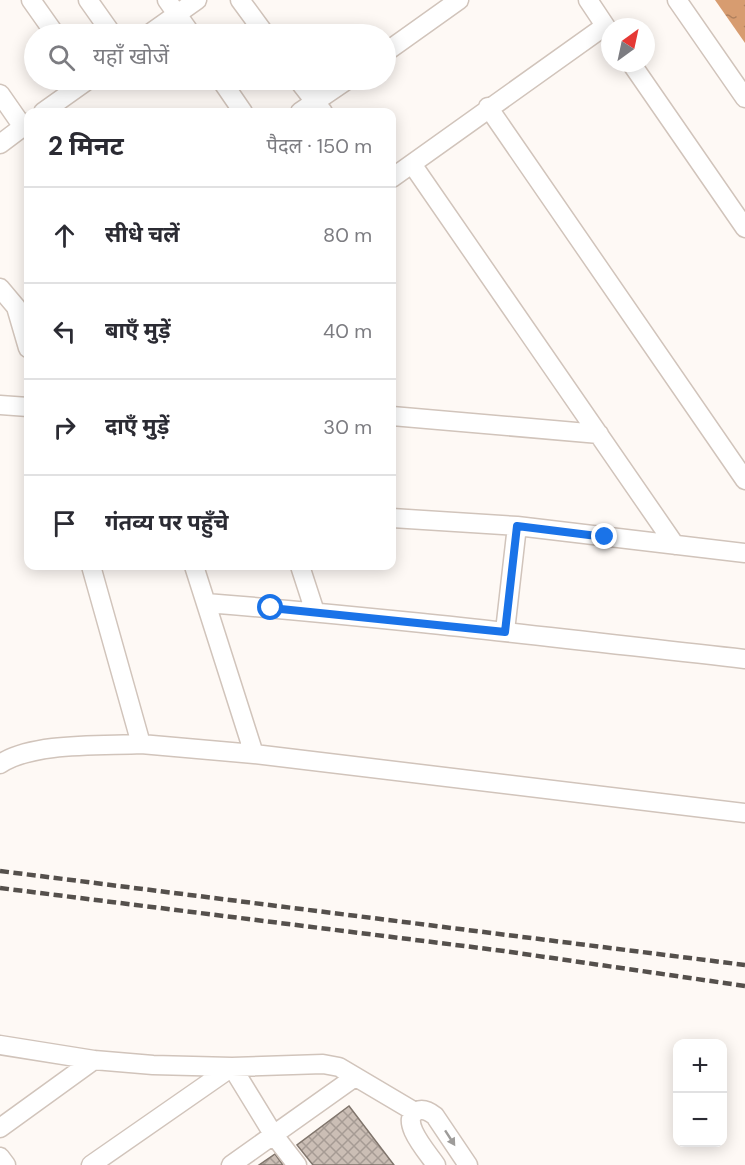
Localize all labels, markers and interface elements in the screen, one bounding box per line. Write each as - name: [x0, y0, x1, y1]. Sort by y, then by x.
- north arrow: [601, 18, 655, 72]
- search box: [24, 24, 396, 90]
- icon: search: [45, 41, 78, 74]
- text: यहाँ खोजें: [93, 42, 169, 71]
- text: 2 मिनट: [48, 129, 124, 163]
- text: पैदल · 150 m: [267, 133, 372, 159]
- icon: ahead: [48, 219, 81, 252]
- text: सीधे चलें: [105, 220, 180, 249]
- text: 80 m: [323, 222, 372, 248]
- icon: left: [48, 315, 81, 348]
- text: बाएँ मुड़ें: [105, 316, 171, 345]
- text: 40 m: [323, 318, 372, 344]
- icon: right: [48, 411, 81, 444]
- text: दाएँ मुड़ें: [105, 412, 169, 441]
- text: 30 m: [323, 414, 372, 440]
- icon: arrive: [48, 507, 81, 540]
- text: गंतव्य पर पहुँचे: [105, 508, 228, 537]
- route end: [591, 523, 617, 549]
- route start: [257, 594, 283, 620]
- map controls: [673, 1039, 727, 1147]
- button: +: [673, 1039, 727, 1093]
- button: −: [673, 1093, 727, 1147]
- one-way arrow: [444, 1129, 455, 1146]

